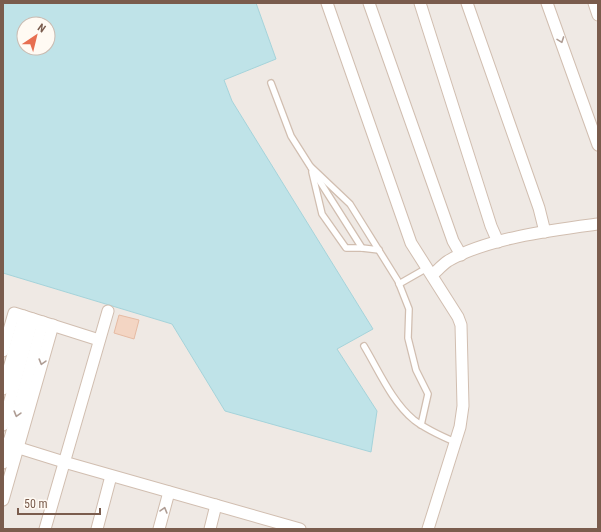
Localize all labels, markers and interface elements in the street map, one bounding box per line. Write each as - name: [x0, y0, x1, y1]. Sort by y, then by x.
- north arrow: [16, 16, 56, 56]
- text: N: [35, 21, 48, 36]
- one-way arrow: [556, 36, 564, 43]
- one-way arrow: [38, 359, 47, 366]
- one-way arrow: [13, 410, 22, 417]
- scale bar: [18, 490, 100, 516]
- text: 50 m: [24, 497, 48, 511]
- one-way arrow: [159, 507, 168, 514]

